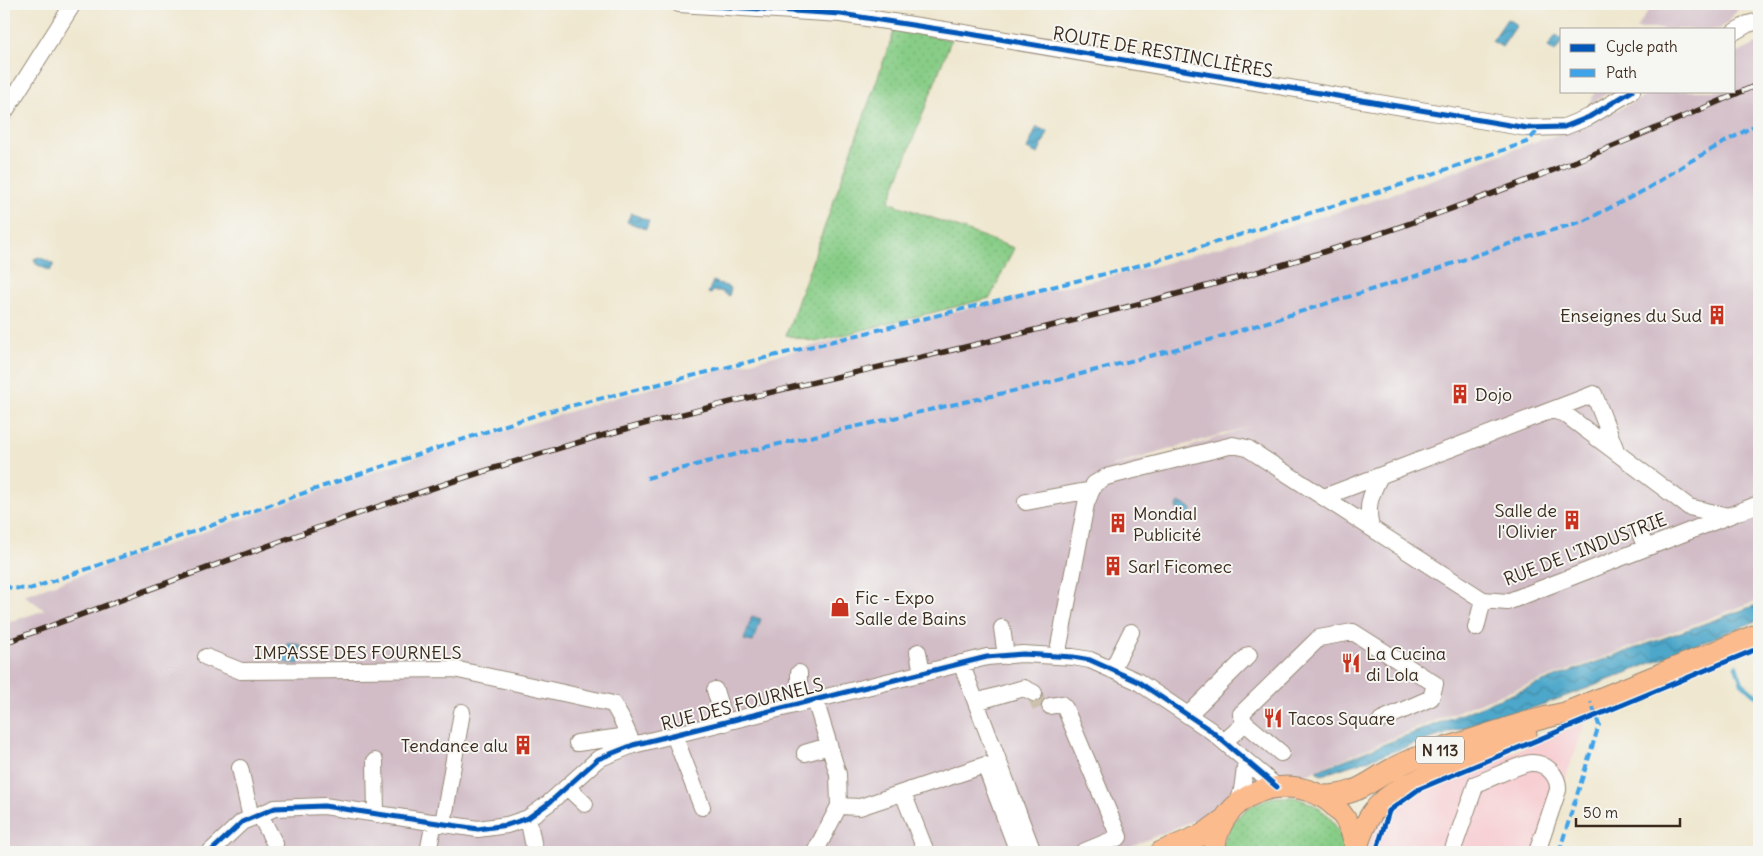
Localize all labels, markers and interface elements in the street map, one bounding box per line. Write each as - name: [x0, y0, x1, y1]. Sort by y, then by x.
- street label: ROUTE DE RESTINCLIÈRES: [1051, 21, 1275, 83]
- legend: [1560, 28, 1736, 92]
- text: Cycle path: [1606, 37, 1678, 56]
- text: Path: [1606, 63, 1637, 82]
- place label: Enseignes du Sud: [1560, 304, 1702, 327]
- building icon: Enseignes du Sud: [1706, 304, 1728, 326]
- building icon: Dojo: [1449, 383, 1471, 405]
- place label: Dojo: [1475, 383, 1512, 406]
- place label: Salle de l'Olivier: [1494, 499, 1558, 543]
- place label: Mondial Publicité: [1133, 502, 1201, 546]
- street label: RUE DE L'INDUSTRIE: [1500, 507, 1670, 591]
- building icon: Salle de l'Olivier: [1561, 509, 1583, 531]
- building icon: Mondial Publicité: [1107, 512, 1129, 534]
- building icon: Sarl Ficomec: [1102, 555, 1124, 577]
- place label: Sarl Ficomec: [1128, 555, 1232, 578]
- place label: Fic - Expo Salle de Bains: [855, 586, 967, 630]
- shop icon: Fic - Expo Salle de Bains: [829, 596, 851, 618]
- street label: IMPASSE DES FOURNELS: [254, 641, 462, 664]
- place label: La Cucina di Lola: [1366, 642, 1446, 686]
- restaurant icon: La Cucina di Lola: [1340, 652, 1362, 674]
- street label: RUE DES FOURNELS: [658, 673, 826, 735]
- restaurant icon: Tacos Square: [1262, 707, 1284, 729]
- place label: Tacos Square: [1288, 707, 1395, 730]
- place label: Tendance alu: [401, 734, 508, 757]
- building icon: Tendance alu: [512, 734, 534, 756]
- road number: N 113: [1416, 736, 1464, 764]
- scale bar: [1576, 796, 1679, 828]
- text: 50 m: [1583, 803, 1618, 822]

